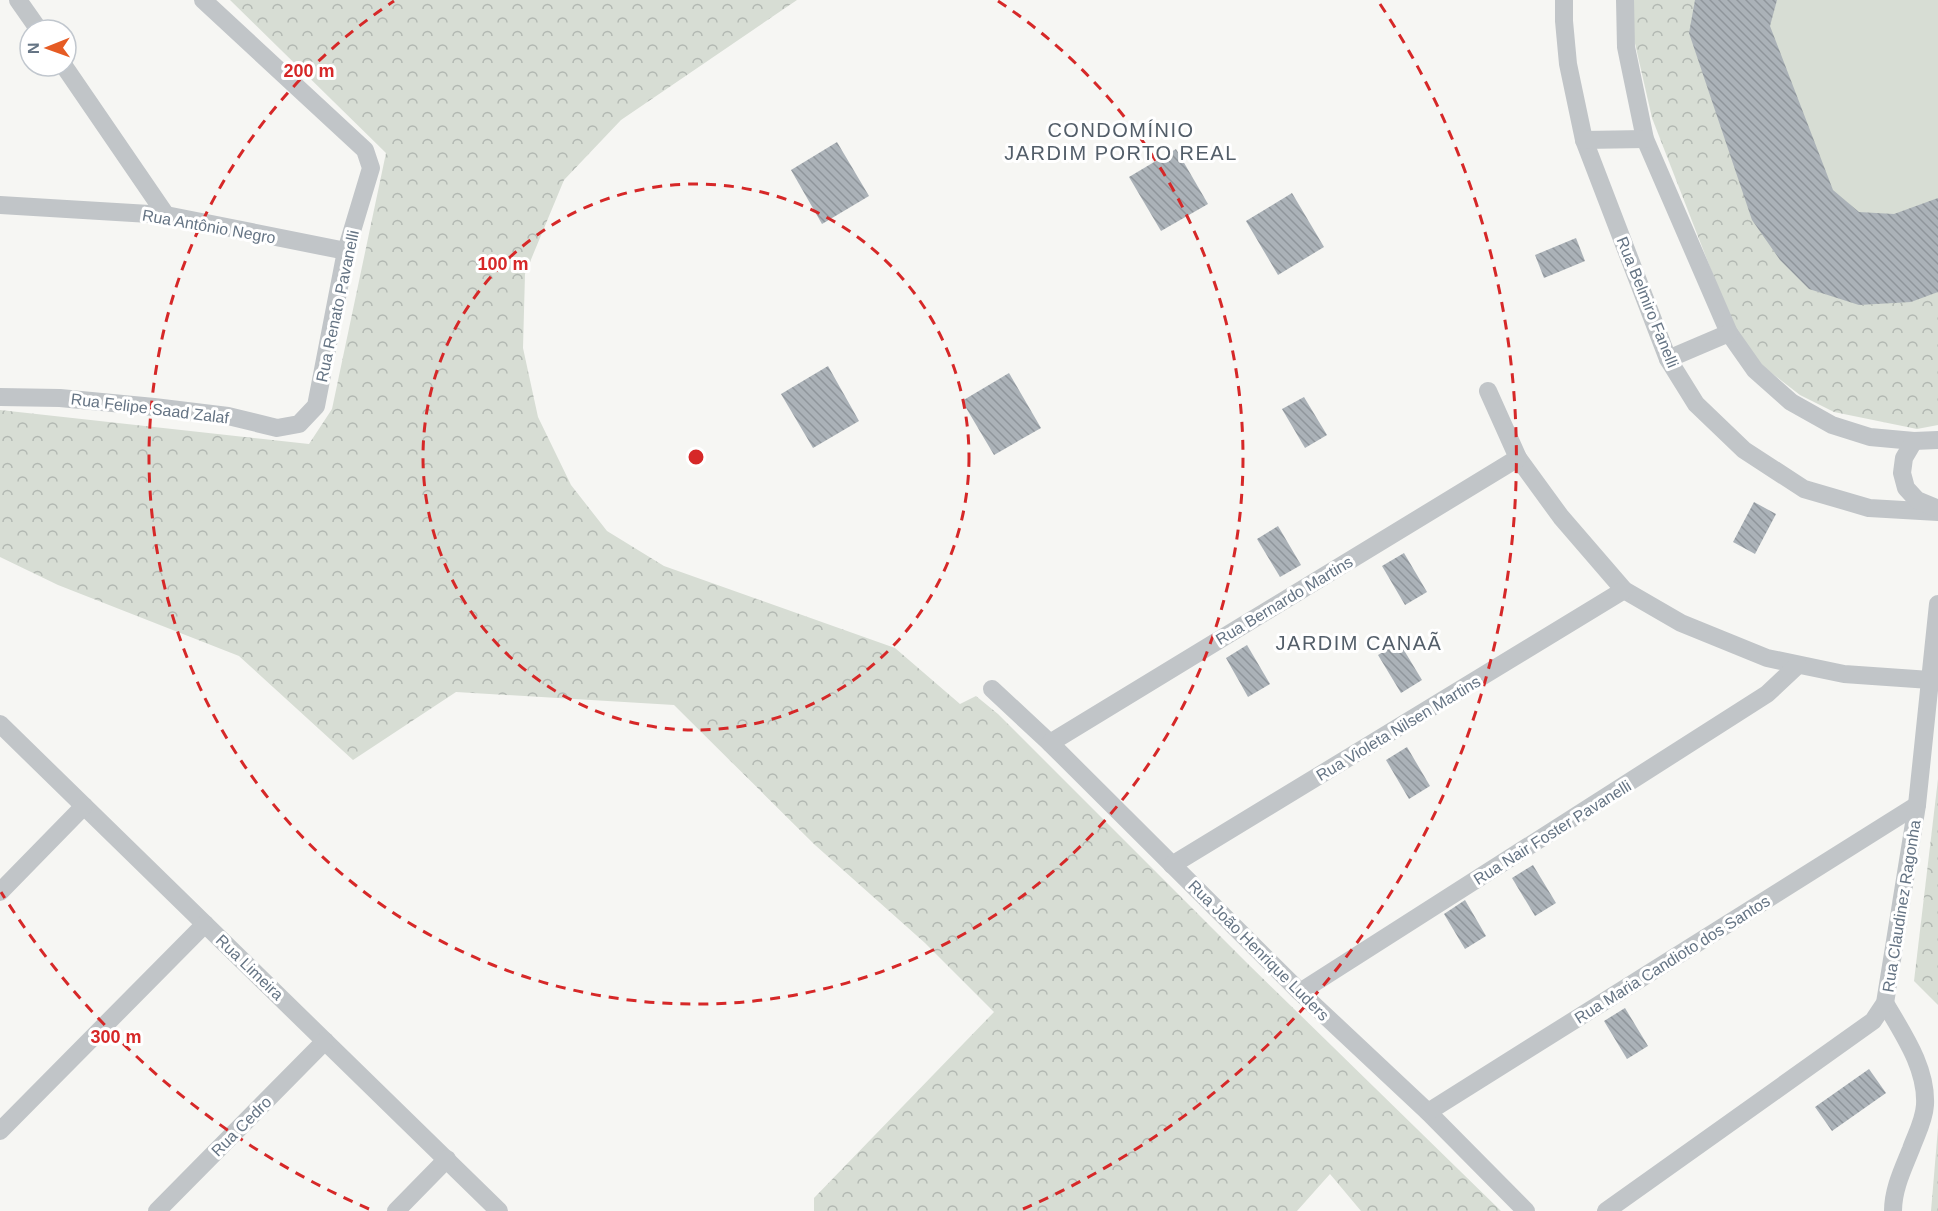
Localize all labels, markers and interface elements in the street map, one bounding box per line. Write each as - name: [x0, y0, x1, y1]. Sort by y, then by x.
- north arrow: [18, 18, 78, 78]
- text: N: [25, 42, 42, 54]
- text: 200 m: [283, 61, 335, 81]
- district label: CONDOMÍNIO JARDIM PORTO REAL: [1004, 119, 1238, 164]
- street label: Rua Antônio Negro: [141, 206, 277, 247]
- street label: Rua Renato Pavanelli: [313, 229, 362, 384]
- street label: Rua Belmiro Fanelli: [1614, 234, 1682, 370]
- text: 100 m: [477, 254, 529, 274]
- street label: Rua Felipe Saad Zalaf: [70, 390, 231, 427]
- centre of rings: [686, 447, 706, 467]
- street label: Rua Bernardo Martins: [1213, 553, 1356, 648]
- district label: JARDIM CANAÃ: [1276, 631, 1442, 654]
- street label: Rua Violeta Nilsen Martins: [1313, 673, 1483, 784]
- street label: Rua Nair Foster Pavanelli: [1470, 777, 1634, 888]
- street label: Rua Claudinez Ragonha: [1879, 819, 1924, 994]
- street label: Rua João Henrique Luders: [1185, 877, 1332, 1024]
- street label: Rua Maria Candioto dos Santos: [1572, 892, 1773, 1027]
- street label: Rua Limeira: [213, 931, 287, 1004]
- text: 300 m: [90, 1027, 142, 1047]
- street label: Rua Cedro: [208, 1093, 275, 1160]

